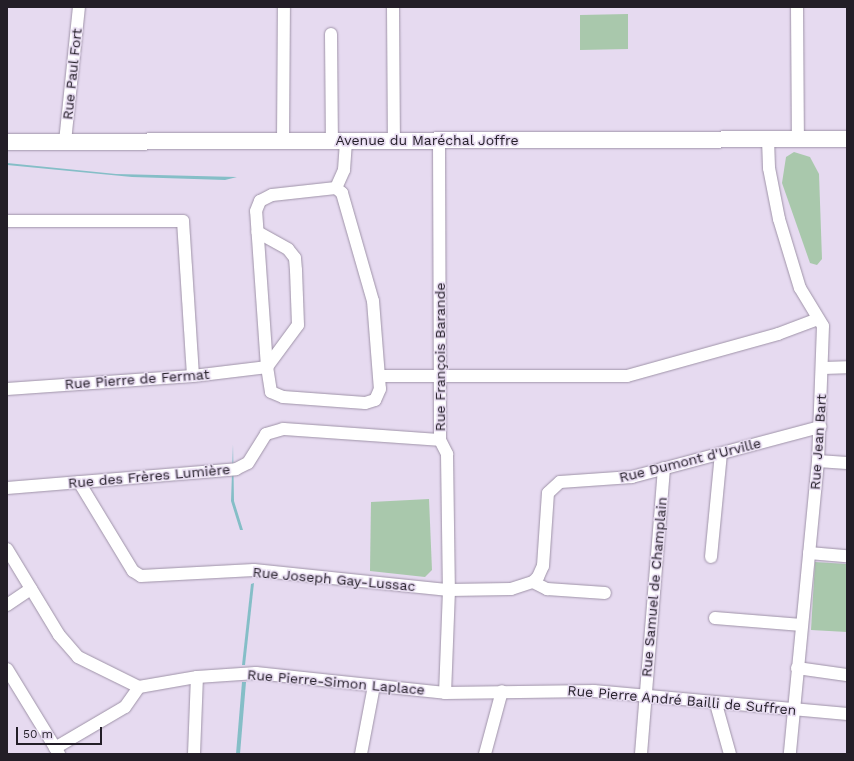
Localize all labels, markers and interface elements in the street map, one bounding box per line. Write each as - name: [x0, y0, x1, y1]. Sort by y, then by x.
- street label: Rue Paul Fort: [59, 27, 85, 121]
- street label: Avenue du Maréchal Joffre: [335, 132, 519, 148]
- street label: Rue François Barande: [432, 283, 448, 431]
- street label: Rue Pierre de Fermat: [64, 366, 210, 392]
- street label: Rue Jean Bart: [806, 393, 830, 491]
- street label: Rue Dumont d'Urville: [617, 434, 763, 486]
- street label: Rue des Frères Lumière: [67, 461, 231, 491]
- street label: Rue Samuel de Champlain: [638, 496, 670, 678]
- street label: Rue Joseph Gay-Lussac: [252, 564, 416, 594]
- street label: Rue Pierre-Simon Laplace: [247, 666, 425, 698]
- street label: Rue Pierre André Bailli de Suffren: [567, 682, 797, 718]
- scale bar: [18, 719, 104, 745]
- text: 50 m: [23, 727, 53, 741]

